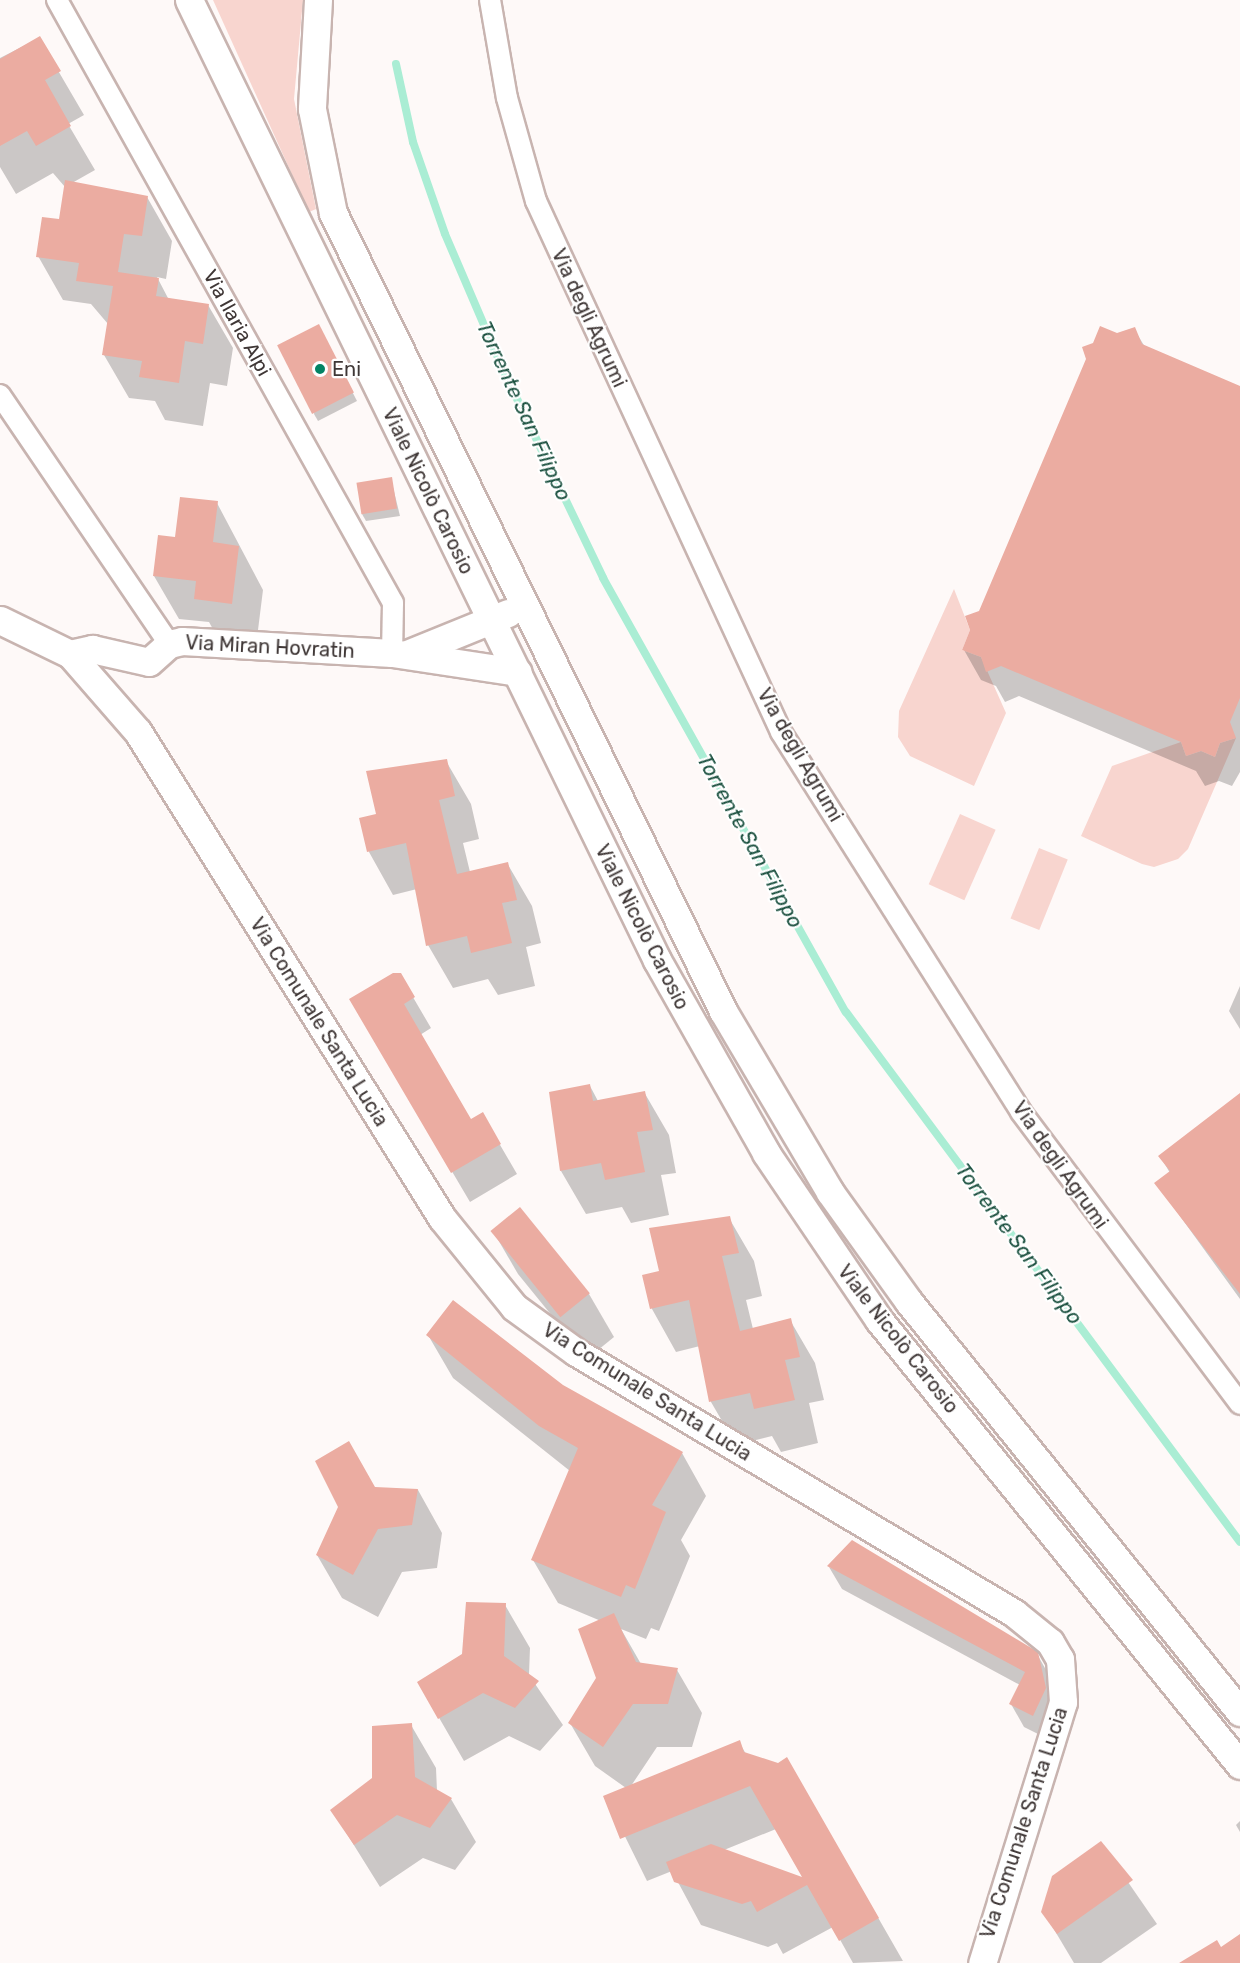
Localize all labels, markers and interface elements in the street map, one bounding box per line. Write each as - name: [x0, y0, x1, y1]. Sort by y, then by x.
- street label: Via degli Agrumi: [546, 245, 632, 391]
- street label: Via Ilaria Alpi: [198, 265, 276, 381]
- water label: Torrente San Filippo: [471, 317, 577, 505]
- place label: Eni: [332, 357, 361, 381]
- marker: Eni: [313, 362, 327, 376]
- street label: Viale Nicolò Carosio: [377, 404, 479, 578]
- street label: Via Miran Hovratin: [185, 631, 355, 663]
- street label: Via degli Agrumi: [752, 684, 848, 826]
- water label: Torrente San Filippo: [692, 749, 808, 933]
- street label: Viale Nicolò Carosio: [590, 840, 694, 1014]
- street label: Via Comunale Santa Lucia: [245, 913, 393, 1131]
- street label: Via degli Agrumi: [1007, 1096, 1113, 1234]
- water label: Torrente San Filippo: [950, 1158, 1088, 1330]
- street label: Viale Nicolò Carosio: [832, 1260, 964, 1418]
- street label: Via Comunale Santa Lucia: [538, 1318, 756, 1466]
- street label: Via Comunale Santa Lucia: [975, 1704, 1073, 1942]

